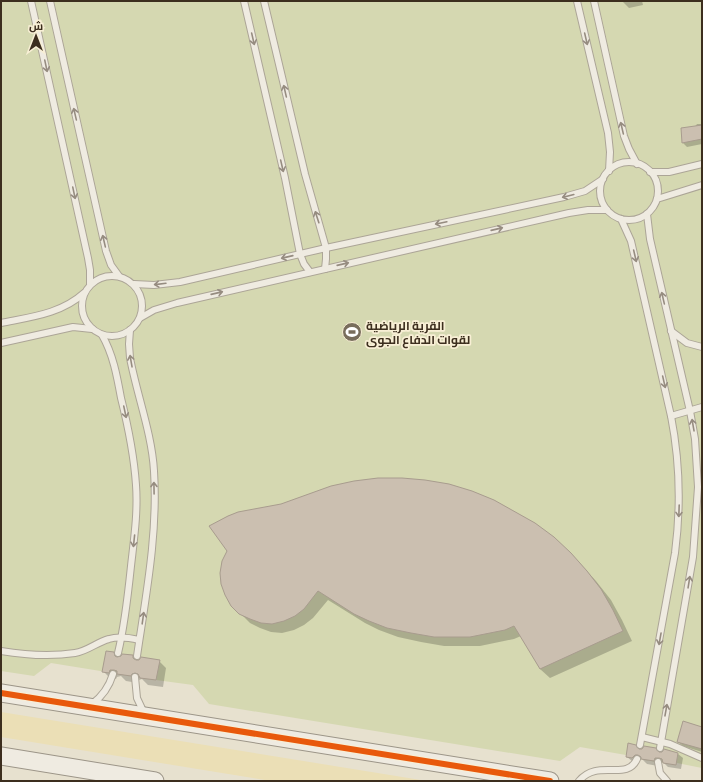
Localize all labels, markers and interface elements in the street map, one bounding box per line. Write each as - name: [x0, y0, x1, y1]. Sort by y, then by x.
- north arrow: [16, 16, 56, 56]
- text: ش: [29, 17, 43, 33]
- one-way arrow: [250, 32, 258, 45]
- one-way arrow: [583, 32, 590, 45]
- one-way arrow: [42, 60, 50, 73]
- one-way arrow: [280, 85, 288, 98]
- one-way arrow: [71, 108, 79, 121]
- one-way arrow: [618, 122, 626, 135]
- one-way arrow: [279, 159, 287, 172]
- one-way arrow: [70, 187, 78, 200]
- one-way arrow: [562, 193, 575, 200]
- one-way arrow: [313, 211, 320, 224]
- one-way arrow: [435, 220, 448, 228]
- one-way arrow: [491, 225, 504, 233]
- one-way arrow: [99, 235, 107, 248]
- one-way arrow: [631, 249, 639, 262]
- one-way arrow: [281, 254, 294, 262]
- one-way arrow: [337, 260, 350, 268]
- one-way arrow: [154, 281, 167, 288]
- one-way arrow: [210, 289, 223, 297]
- one-way arrow: [659, 292, 667, 305]
- place label: القرية الرياضية لقوات الدفاع الجوى: [366, 316, 470, 349]
- sports icon: القرية الرياضية لقوات الدفاع الجوى: [341, 321, 363, 343]
- one-way arrow: [127, 355, 135, 368]
- one-way arrow: [660, 376, 668, 389]
- one-way arrow: [121, 405, 129, 418]
- one-way arrow: [689, 419, 697, 432]
- one-way arrow: [150, 482, 158, 495]
- one-way arrow: [675, 504, 682, 517]
- one-way arrow: [130, 534, 138, 547]
- one-way arrow: [685, 576, 693, 589]
- one-way arrow: [139, 611, 147, 624]
- one-way arrow: [656, 633, 664, 646]
- one-way arrow: [663, 704, 671, 717]

